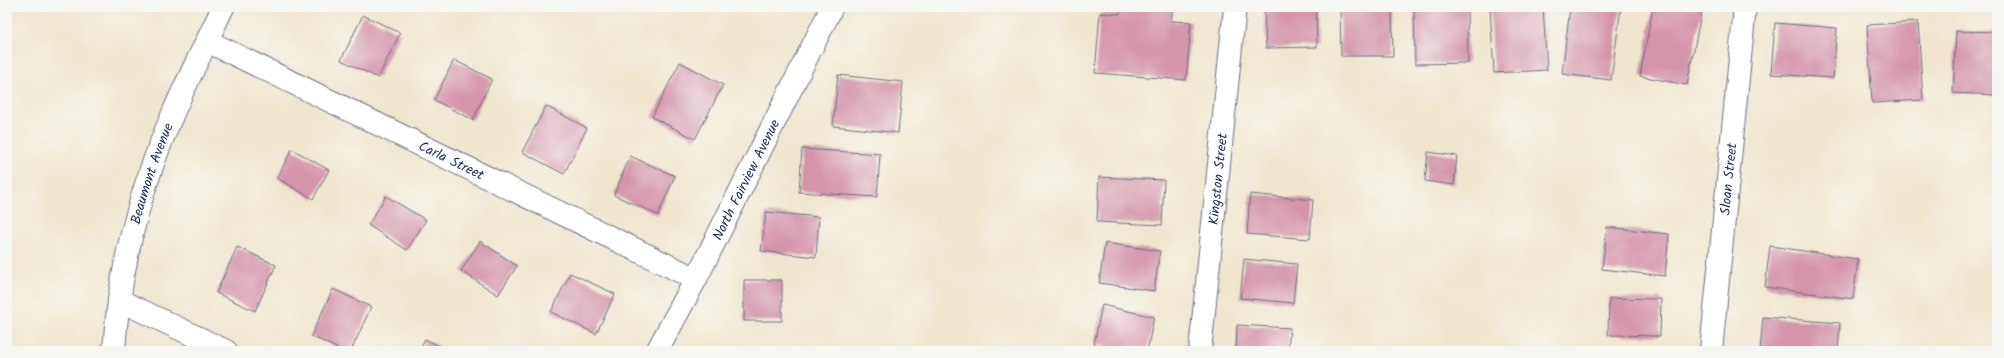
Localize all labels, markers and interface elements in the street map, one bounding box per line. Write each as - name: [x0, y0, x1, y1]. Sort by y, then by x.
- street label: North Fairview Avenue: [707, 115, 786, 244]
- street label: Beaumont Avenue: [125, 119, 180, 227]
- street label: Kingston Street: [1203, 131, 1234, 226]
- street label: Carla Street: [414, 136, 488, 187]
- street label: Sloan Street: [1715, 141, 1744, 216]

